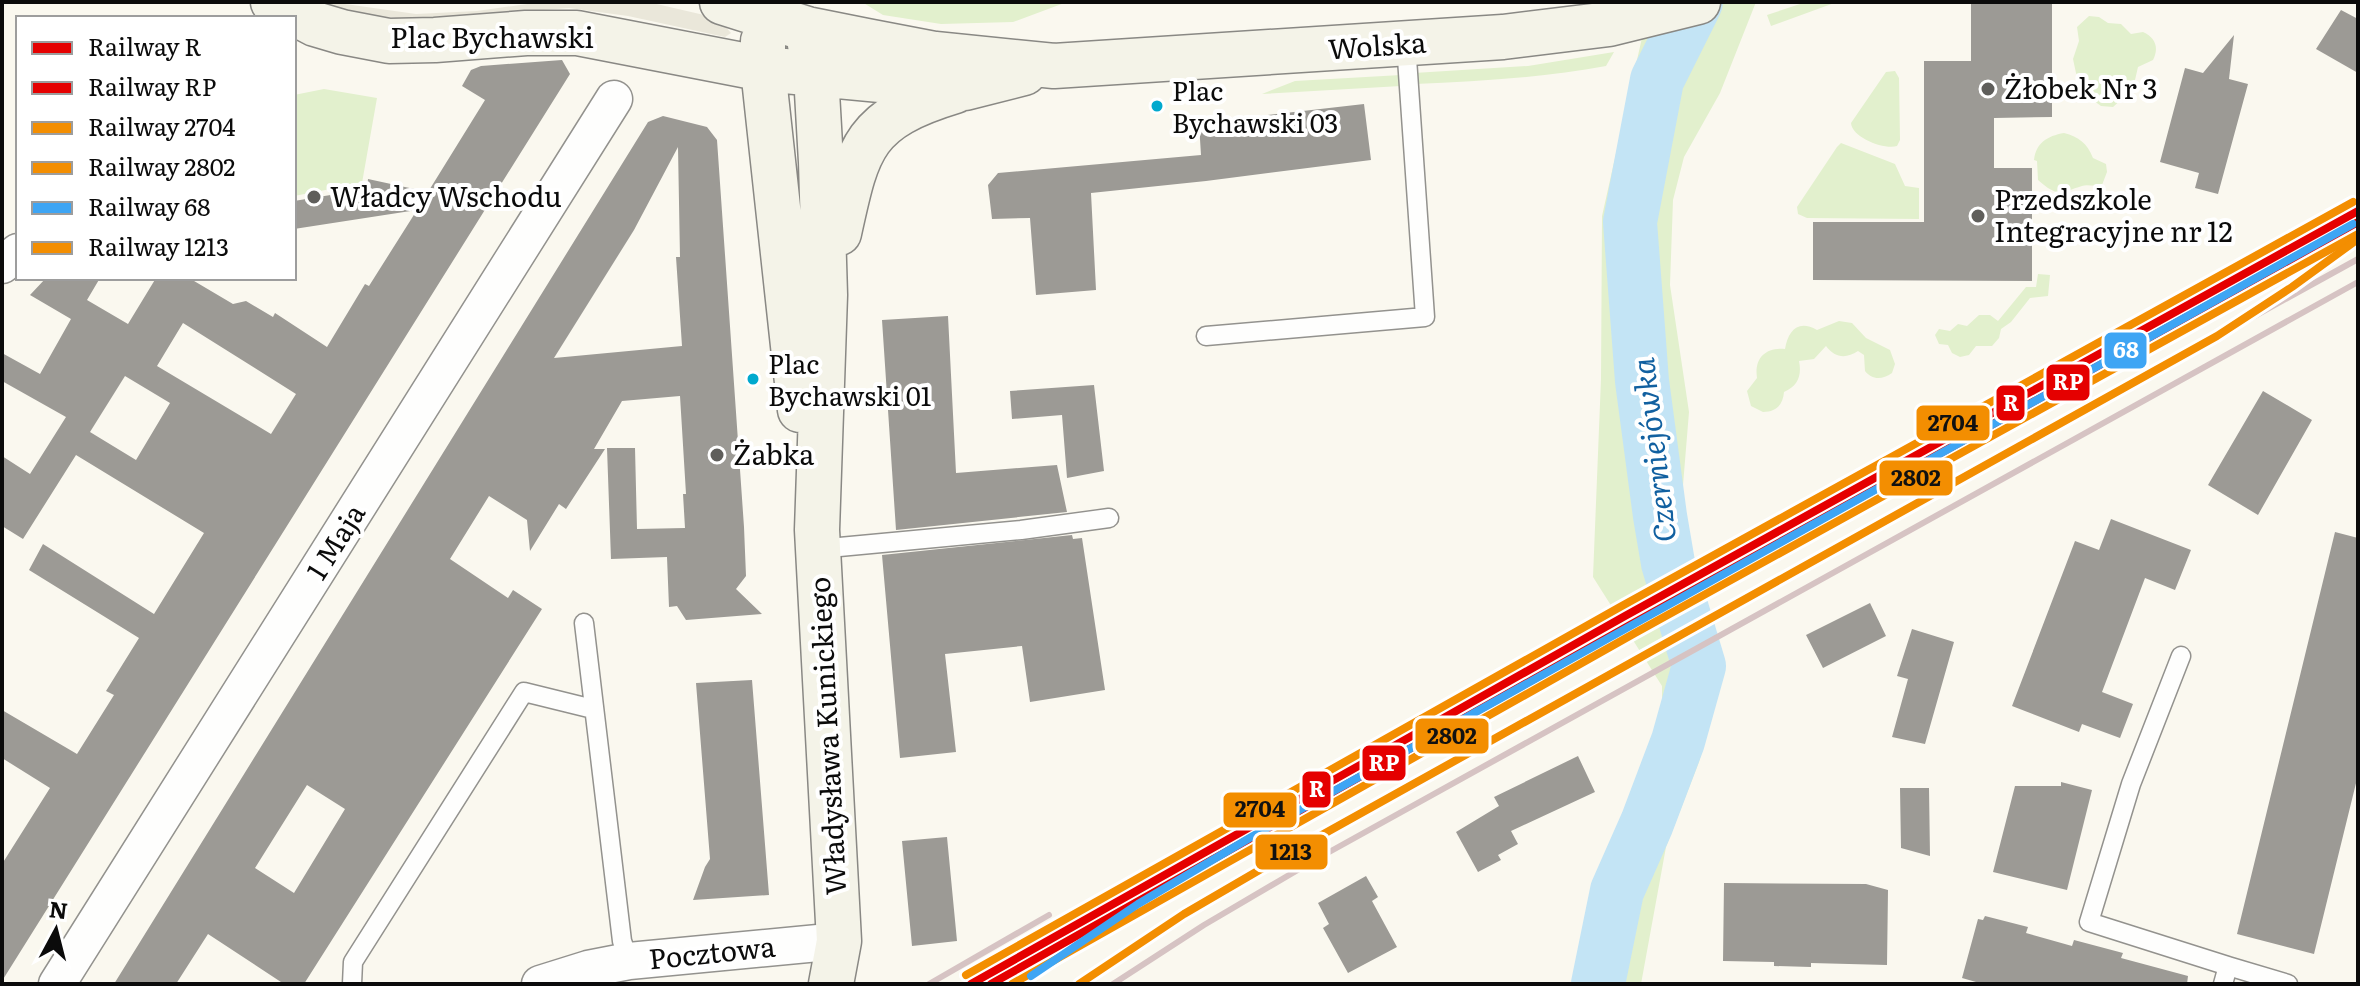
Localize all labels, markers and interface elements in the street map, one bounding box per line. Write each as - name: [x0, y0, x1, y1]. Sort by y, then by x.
- street label: Plac Bychawski: [390, 15, 594, 57]
- legend: [16, 16, 296, 280]
- street label: Wolska: [1326, 20, 1427, 68]
- text: Railway R: [88, 28, 202, 63]
- place label: Żłobek Nr 3: [2004, 66, 2158, 108]
- text: Railway RP: [88, 68, 216, 103]
- place label: Plac Bychawski 03: [1172, 70, 1338, 141]
- marker: Żłobek Nr 3: [1979, 80, 1997, 98]
- marker: Plac Bychawski 03: [1149, 98, 1165, 114]
- text: Railway 2704: [88, 108, 235, 143]
- text: Railway 2802: [88, 148, 235, 183]
- place label: Władcy Wschodu: [330, 174, 562, 216]
- place label: Przedszkole Integracyjne nr 12: [1994, 177, 2233, 251]
- text: Railway 68: [88, 188, 210, 223]
- marker: Władcy Wschodu: [305, 188, 323, 206]
- marker: Przedszkole Integracyjne nr 12: [1969, 207, 1987, 225]
- text: Railway 1213: [88, 228, 229, 263]
- line badge: 68: [2103, 331, 2148, 370]
- text: 68: [2113, 332, 2139, 365]
- place label: Plac Bychawski 01: [768, 343, 931, 414]
- water label: Czerniejówka: [1619, 356, 1685, 545]
- line badge: RP: [2045, 363, 2091, 402]
- text: RP: [2053, 364, 2083, 397]
- marker: Plac Bychawski 01: [745, 371, 761, 387]
- line badge: R: [1995, 384, 2026, 422]
- text: R: [2003, 385, 2020, 418]
- line badge: 2704: [1915, 404, 1991, 442]
- text: 2704: [1928, 405, 1978, 438]
- place label: Żabka: [733, 432, 814, 474]
- marker: Żabka: [708, 446, 726, 464]
- line badge: 2802: [1878, 459, 1954, 497]
- text: 2802: [1891, 460, 1941, 493]
- street label: 1 Maja: [295, 495, 374, 587]
- street label: Władysława Kunickiego: [797, 576, 855, 896]
- line badge: 2802: [1414, 717, 1490, 755]
- text: 2802: [1427, 718, 1477, 751]
- line badge: RP: [1361, 744, 1407, 782]
- text: RP: [1369, 745, 1399, 778]
- line badge: R: [1301, 770, 1332, 809]
- text: R: [1309, 771, 1326, 804]
- line badge: 2704: [1222, 791, 1298, 829]
- text: 2704: [1235, 791, 1285, 824]
- line badge: 1213: [1254, 833, 1329, 871]
- text: 1213: [1270, 834, 1312, 867]
- north arrow: [16, 890, 96, 970]
- text: N: [47, 891, 70, 926]
- street label: Pocztowa: [646, 923, 777, 979]

